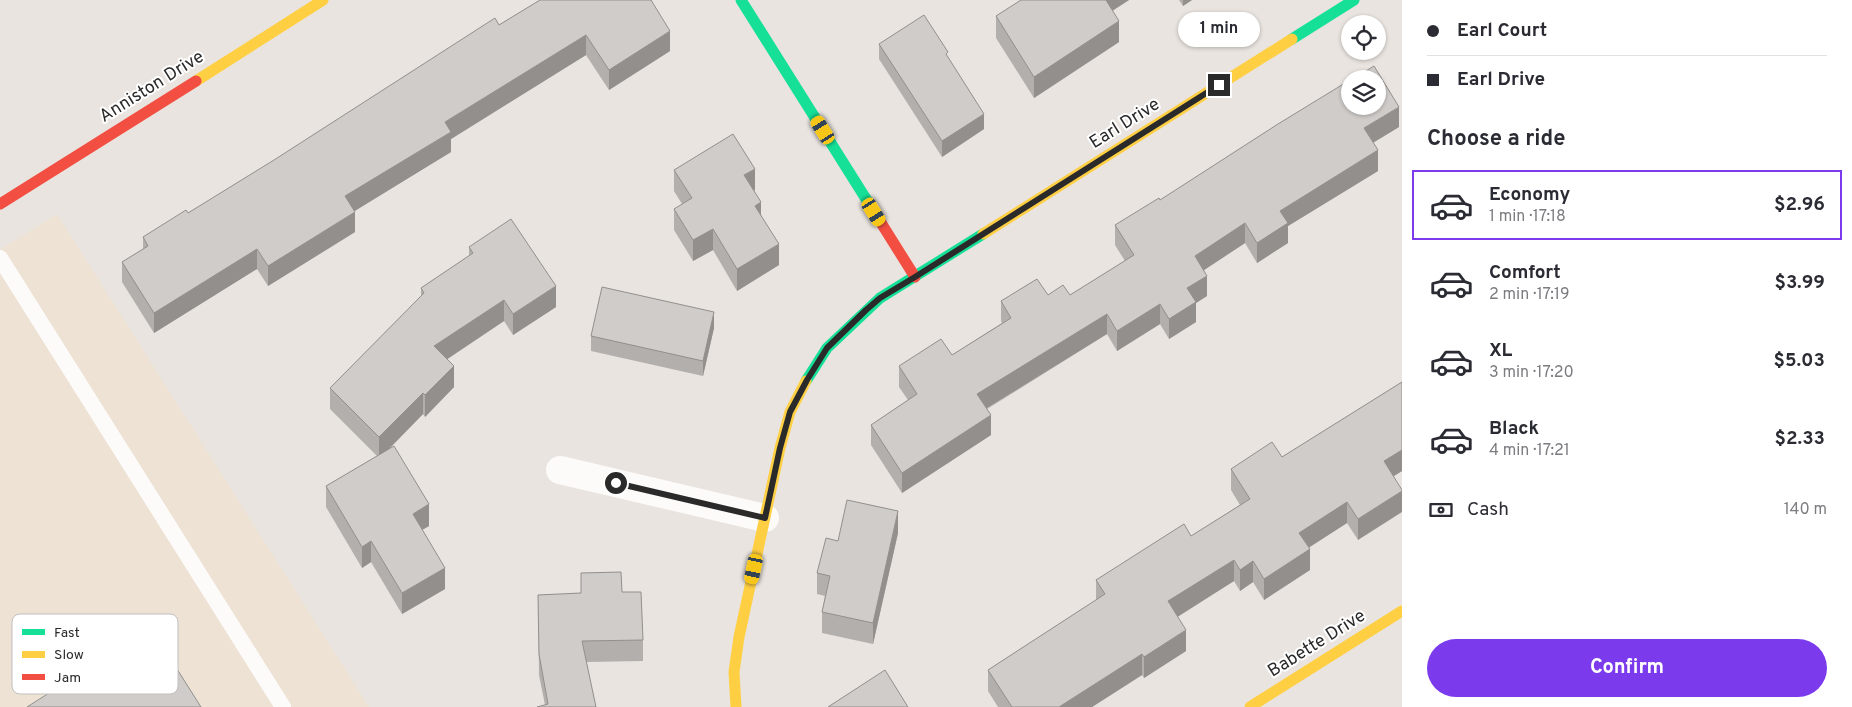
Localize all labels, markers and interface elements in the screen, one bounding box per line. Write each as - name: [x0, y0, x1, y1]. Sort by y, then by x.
- callout: 1 min: [1178, 12, 1260, 48]
- map controls: [1341, 15, 1386, 115]
- button: locate: [1341, 15, 1386, 60]
- text: 1 min: [1200, 19, 1238, 39]
- text: Earl Court: [1457, 19, 1547, 43]
- street label: Anniston Drive: [95, 46, 209, 128]
- text: Earl Drive: [1457, 68, 1545, 92]
- button: layers: [1341, 70, 1386, 115]
- route end: [1208, 74, 1230, 96]
- street label: Earl Drive: [1085, 93, 1165, 155]
- car: [808, 113, 837, 147]
- text: Choose a ride: [1427, 126, 1565, 153]
- icon: car: [1429, 183, 1474, 228]
- text: Economy: [1489, 183, 1570, 207]
- text: $2.96: [1774, 193, 1825, 217]
- car: [859, 195, 888, 229]
- text: 1 min · 17:18: [1489, 207, 1566, 227]
- icon: car: [1429, 261, 1474, 306]
- text: Comfort: [1489, 261, 1561, 285]
- text: $3.99: [1775, 271, 1825, 295]
- text: 2 min · 17:19: [1489, 285, 1569, 305]
- icon: car: [1429, 339, 1474, 384]
- text: XL: [1489, 339, 1512, 363]
- text: $5.03: [1773, 349, 1825, 373]
- text: 3 min · 17:20: [1489, 363, 1574, 383]
- icon: car: [1429, 417, 1474, 462]
- text: Black: [1489, 417, 1539, 441]
- text: $2.33: [1775, 427, 1825, 451]
- text: 4 min · 17:21: [1489, 441, 1570, 461]
- route start: [605, 472, 627, 494]
- icon: cash: [1427, 496, 1455, 524]
- text: Cash: [1467, 498, 1509, 522]
- text: 140 m: [1784, 500, 1827, 520]
- car: [743, 553, 764, 585]
- street label: Babette Drive: [1264, 605, 1370, 683]
- legend: [12, 614, 178, 694]
- text: Fast: [54, 625, 80, 642]
- button: Confirm: [1427, 639, 1827, 697]
- text: Slow: [54, 647, 84, 664]
- text: Jam: [54, 670, 81, 687]

